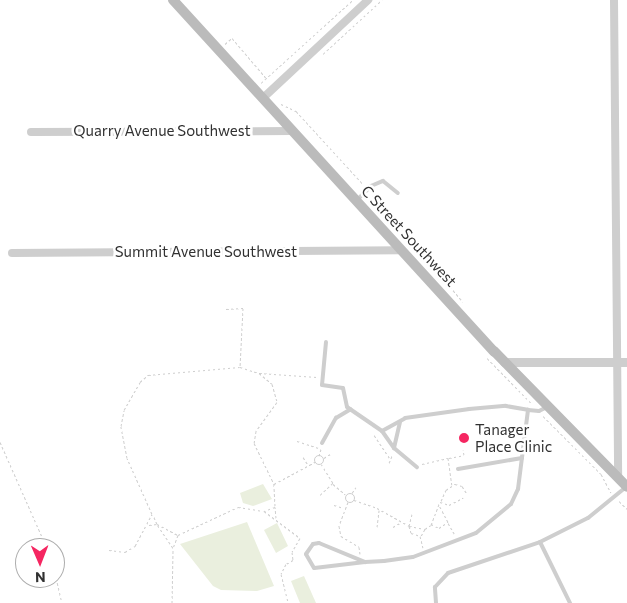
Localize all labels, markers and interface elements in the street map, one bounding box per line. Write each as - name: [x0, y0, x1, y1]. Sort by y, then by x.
- street label: Quarry Avenue Southwest: [73, 122, 251, 140]
- street label: C Street Southwest: [358, 182, 460, 290]
- street label: Summit Avenue Southwest: [115, 243, 297, 261]
- place label: Tanager Place Clinic: [475, 420, 552, 455]
- marker: Tanager Place Clinic: [457, 431, 471, 445]
- north arrow: [15, 538, 65, 588]
- text: N: [35, 569, 46, 586]

